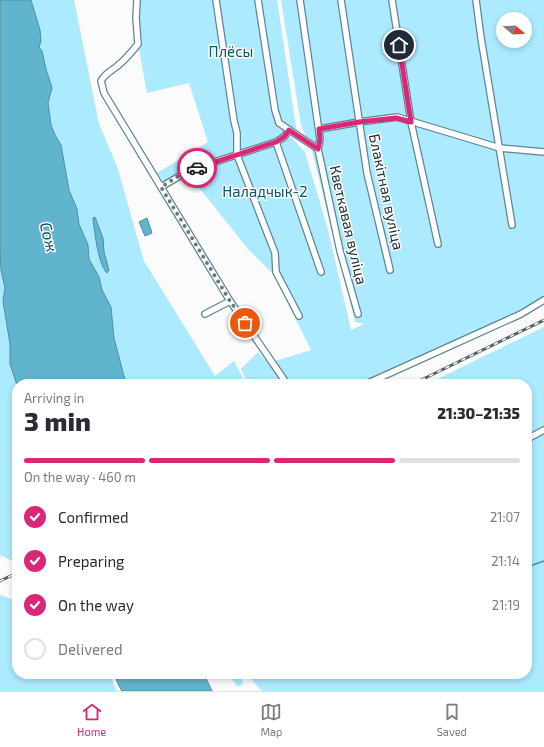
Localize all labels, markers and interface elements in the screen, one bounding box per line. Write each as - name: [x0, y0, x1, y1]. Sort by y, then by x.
- north arrow: [496, 12, 532, 48]
- map controls: [496, 12, 532, 48]
- pin: [382, 28, 416, 62]
- icon: home: [388, 34, 410, 56]
- park label: Плёсы: [209, 42, 253, 60]
- street label: Блакітная вуліца: [365, 132, 408, 252]
- courier: [177, 148, 217, 188]
- icon: car: [186, 157, 208, 179]
- street label: Кветкавая вуліца: [326, 163, 371, 286]
- park label: Наладчык-2: [222, 182, 308, 200]
- water label: Сож: [37, 220, 62, 254]
- pin: [228, 306, 262, 340]
- icon: bag: [234, 312, 256, 334]
- text: Arriving in: [24, 390, 84, 406]
- text: 21:30–21:35: [437, 404, 520, 422]
- text: 3 min: [24, 405, 91, 436]
- text: On the way · 460 m: [24, 469, 136, 485]
- icon: check: [24, 506, 46, 528]
- text: Confirmed: [58, 508, 129, 526]
- text: 21:07: [490, 509, 520, 525]
- icon: check: [24, 550, 46, 572]
- text: Preparing: [58, 552, 124, 570]
- text: 21:14: [491, 553, 520, 569]
- icon: check: [24, 594, 46, 616]
- text: On the way: [58, 596, 134, 614]
- text: 21:19: [492, 597, 520, 613]
- text: Delivered: [58, 640, 123, 658]
- tab: Home: [77, 701, 106, 738]
- tab: Map: [260, 701, 283, 738]
- tab: Saved: [437, 701, 467, 738]

